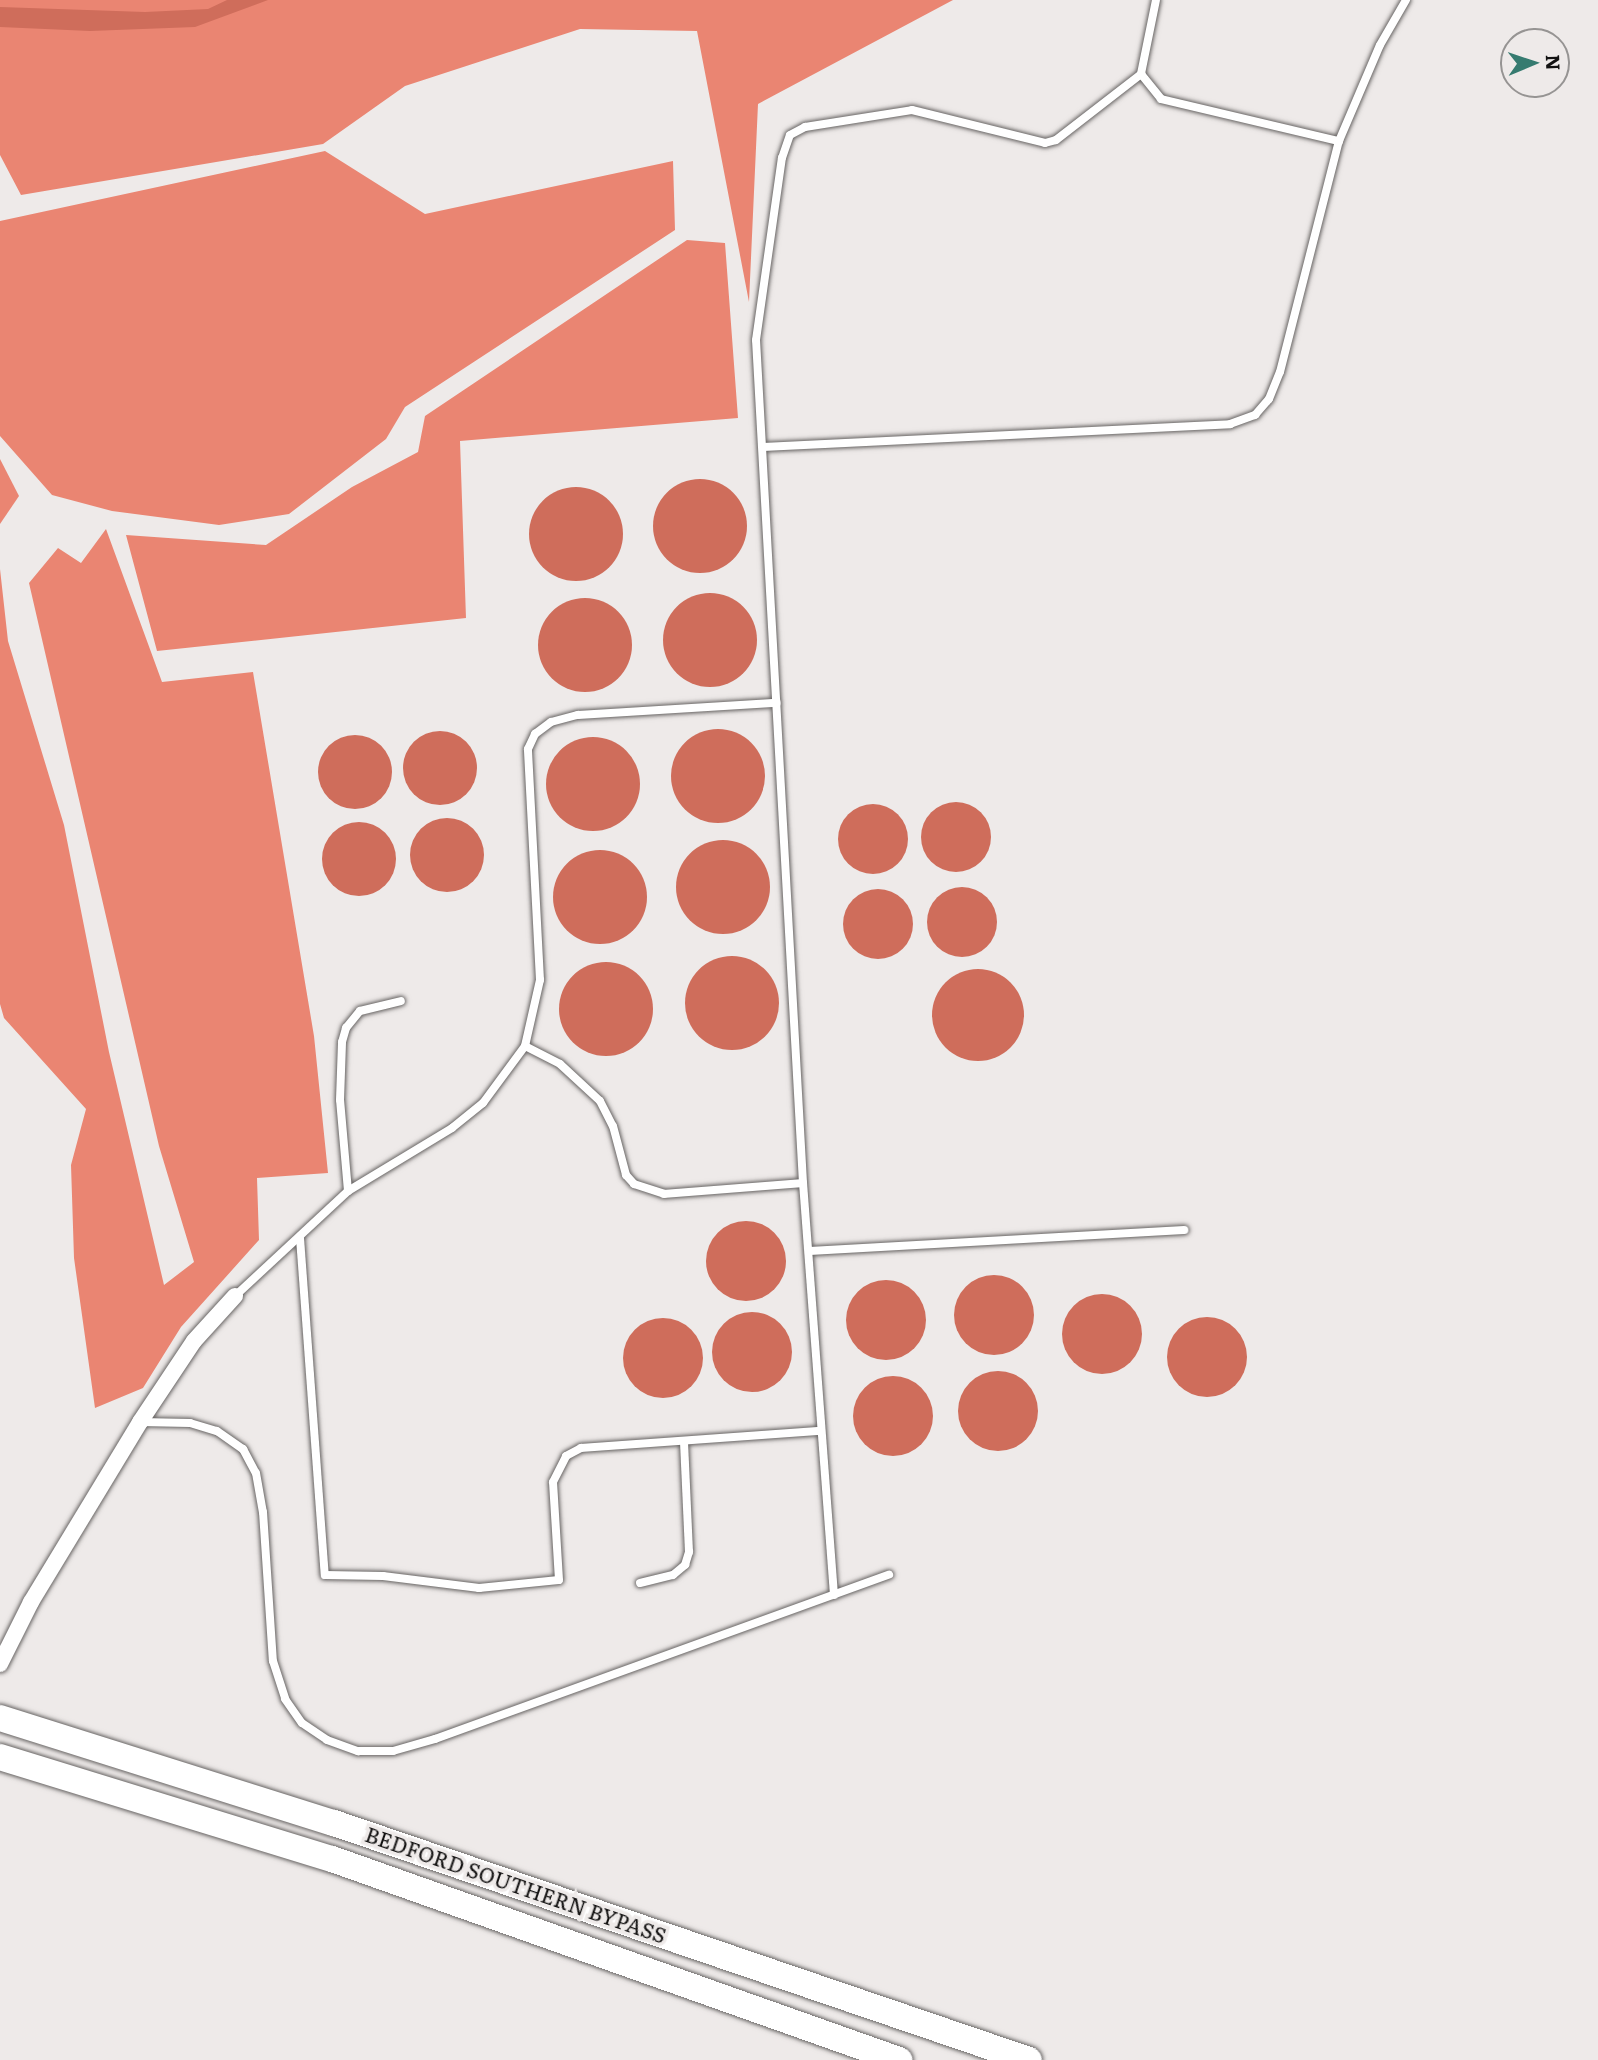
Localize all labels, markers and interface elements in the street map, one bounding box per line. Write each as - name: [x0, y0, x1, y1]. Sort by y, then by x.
- north arrow: [1500, 28, 1570, 98]
- text: N: [1540, 54, 1568, 71]
- street label: BEDFORD SOUTHERN BYPASS: [362, 1821, 670, 1947]

